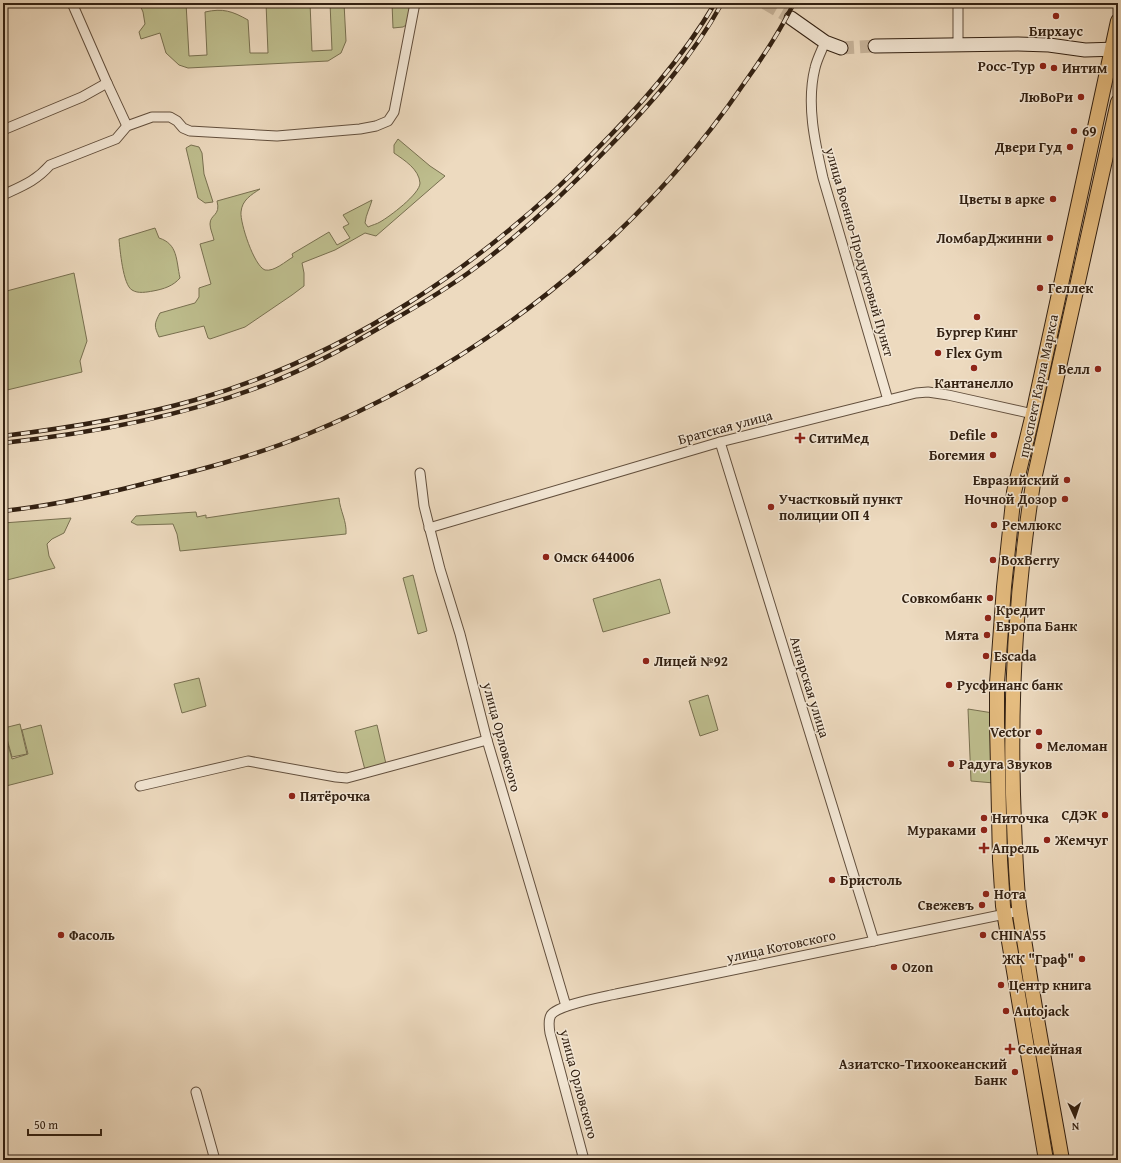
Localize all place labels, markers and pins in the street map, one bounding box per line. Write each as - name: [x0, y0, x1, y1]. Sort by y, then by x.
- marker: Бирхаус: [1051, 11, 1061, 21]
- place label: Бирхаус: [1029, 21, 1083, 41]
- place label: Росс-Тур: [978, 56, 1035, 76]
- place label: Интим: [1062, 58, 1108, 78]
- marker: Росс-Тур: [1038, 61, 1048, 71]
- marker: Интим: [1049, 63, 1059, 73]
- place label: ЛюВоРи: [1019, 87, 1073, 107]
- marker: ЛюВоРи: [1076, 92, 1086, 102]
- place label: 69: [1082, 121, 1097, 141]
- marker: 69: [1069, 126, 1079, 136]
- place label: Двери Гуд: [994, 137, 1062, 157]
- marker: Двери Гуд: [1065, 142, 1075, 152]
- place label: Цветы в арке: [959, 189, 1045, 209]
- marker: Цветы в арке: [1048, 194, 1058, 204]
- place label: ЛомбарДжинни: [936, 228, 1042, 248]
- marker: ЛомбарДжинни: [1045, 233, 1055, 243]
- place label: Геллек: [1048, 278, 1094, 298]
- marker: Геллек: [1035, 283, 1045, 293]
- marker: Бургер Кинг: [972, 312, 982, 322]
- place label: Бургер Кинг: [936, 322, 1018, 342]
- place label: Flex Gym: [946, 343, 1002, 363]
- marker: Flex Gym: [933, 348, 943, 358]
- place label: Велл: [1058, 359, 1090, 379]
- marker: Кантанелло: [969, 363, 979, 373]
- marker: Велл: [1093, 364, 1103, 374]
- place label: Кантанелло: [934, 373, 1014, 393]
- place label: Defile: [950, 425, 986, 445]
- place label: СитиМед: [809, 428, 870, 448]
- marker: Defile: [989, 430, 999, 440]
- marker: СитиМед: [794, 432, 806, 444]
- place label: Богемия: [929, 445, 985, 465]
- marker: Богемия: [988, 450, 998, 460]
- place label: Евразийский: [973, 470, 1059, 490]
- marker: Евразийский: [1062, 475, 1072, 485]
- place label: Участковый пункт полиции ОП 4: [779, 489, 903, 525]
- place label: Ночной Дозор: [964, 489, 1057, 509]
- marker: Ночной Дозор: [1060, 494, 1070, 504]
- marker: Участковый пункт полиции ОП 4: [766, 502, 776, 512]
- place label: Ремлюкс: [1002, 515, 1062, 535]
- marker: Ремлюкс: [989, 520, 999, 530]
- place label: Омск 644006: [554, 547, 634, 567]
- place label: BoxBerry: [1001, 550, 1061, 570]
- marker: Омск 644006: [541, 552, 551, 562]
- marker: BoxBerry: [988, 555, 998, 565]
- place label: Совкомбанк: [902, 588, 983, 608]
- marker: Совкомбанк: [985, 593, 995, 603]
- place label: Кредит Европа Банк: [996, 600, 1078, 636]
- marker: Кредит Европа Банк: [983, 613, 993, 623]
- place label: Мята: [945, 625, 980, 645]
- marker: Мята: [982, 630, 992, 640]
- place label: Escada: [994, 646, 1037, 666]
- place label: Лицей №92: [654, 651, 728, 671]
- marker: Escada: [981, 651, 991, 661]
- marker: Лицей №92: [641, 656, 651, 666]
- place label: Русфинанс банк: [957, 675, 1064, 695]
- marker: Русфинанс банк: [944, 680, 954, 690]
- place label: Vector: [990, 722, 1032, 742]
- marker: Vector: [1034, 727, 1044, 737]
- place label: Меломан: [1047, 736, 1108, 756]
- marker: Меломан: [1034, 741, 1044, 751]
- place label: Радуга Звуков: [959, 754, 1052, 774]
- marker: Радуга Звуков: [946, 759, 956, 769]
- place label: Пятёрочка: [300, 786, 371, 806]
- marker: Пятёрочка: [287, 791, 297, 801]
- place label: СДЭК: [1061, 805, 1098, 825]
- place label: Ниточка: [992, 808, 1050, 828]
- marker: СДЭК: [1100, 810, 1110, 820]
- marker: Ниточка: [979, 813, 989, 823]
- place label: Мураками: [907, 820, 976, 840]
- marker: Мураками: [979, 825, 989, 835]
- place label: Жемчуг: [1054, 830, 1109, 850]
- marker: Жемчуг: [1042, 835, 1052, 845]
- place label: Апрель: [992, 838, 1039, 858]
- marker: Апрель: [979, 843, 989, 853]
- place label: Бристоль: [840, 870, 902, 890]
- marker: Бристоль: [827, 875, 837, 885]
- place label: Нота: [994, 884, 1027, 904]
- marker: Нота: [981, 889, 991, 899]
- place label: Свежевъ: [918, 895, 974, 915]
- marker: Свежевъ: [977, 900, 987, 910]
- place label: Фасоль: [69, 925, 115, 945]
- place label: CHINA55: [991, 925, 1046, 945]
- marker: Фасоль: [56, 930, 66, 940]
- marker: CHINA55: [978, 930, 988, 940]
- place label: ЖК "Граф": [1001, 949, 1074, 969]
- marker: ЖК "Граф": [1077, 954, 1087, 964]
- place label: Ozon: [902, 957, 934, 977]
- marker: Ozon: [889, 962, 899, 972]
- place label: Центр книга: [1009, 975, 1092, 995]
- marker: Центр книга: [996, 980, 1006, 990]
- place label: Autojack: [1014, 1001, 1070, 1021]
- marker: Autojack: [1001, 1006, 1011, 1016]
- place label: Семейная: [1018, 1039, 1083, 1059]
- marker: Семейная: [1005, 1044, 1015, 1054]
- place label: Азиатско-Тихоокеанский Банк: [839, 1054, 1008, 1090]
- marker: Азиатско-Тихоокеанский Банк: [1010, 1067, 1020, 1077]

